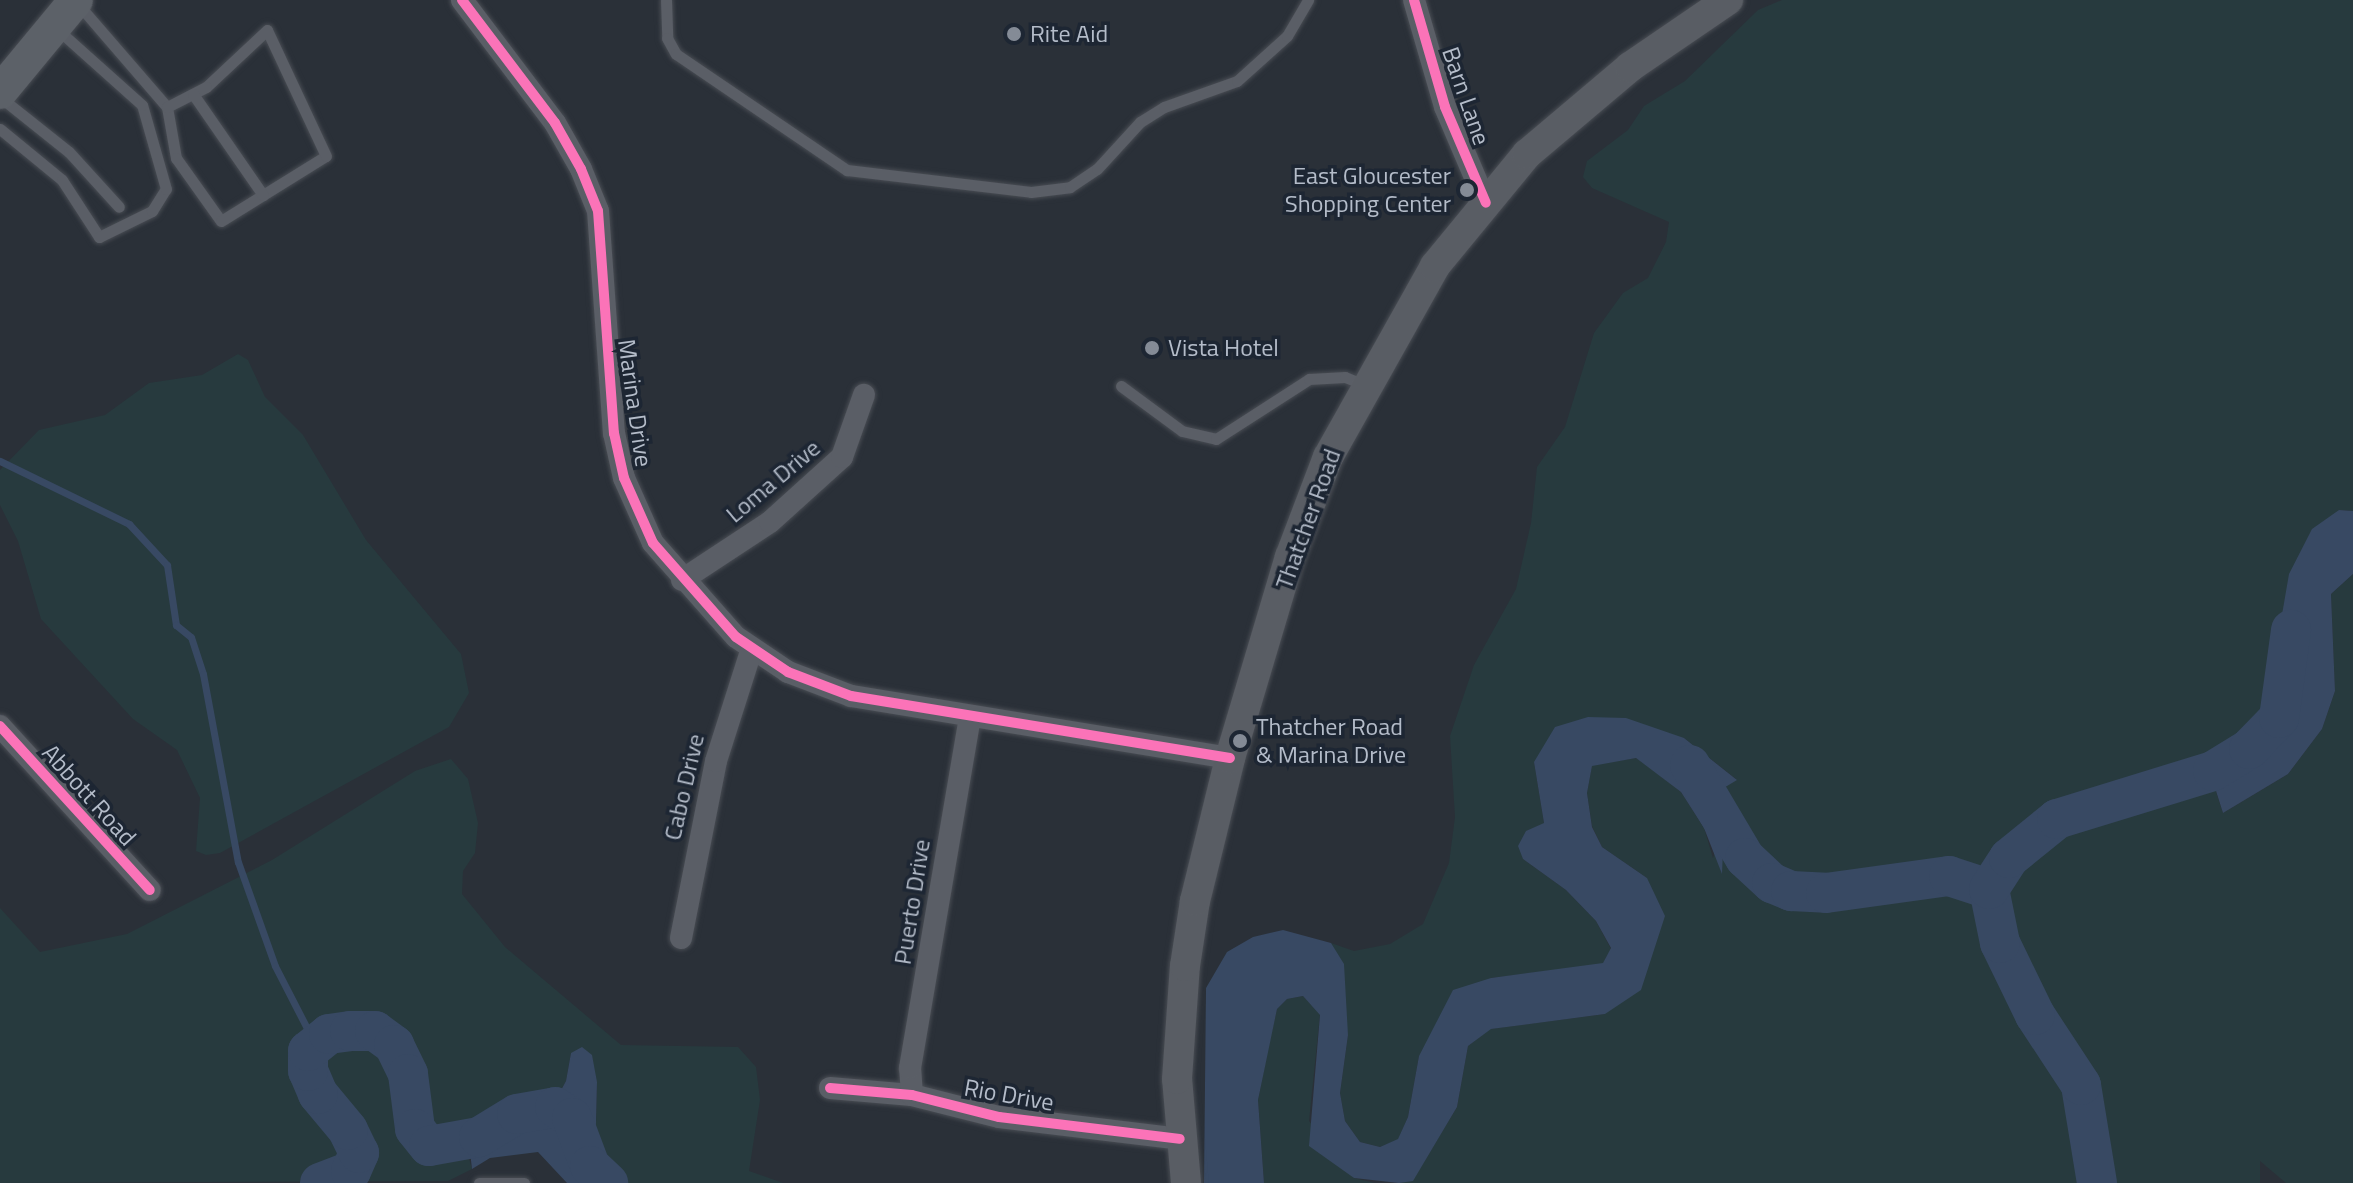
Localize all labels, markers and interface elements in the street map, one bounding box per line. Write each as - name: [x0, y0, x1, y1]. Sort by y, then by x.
- place label: Rite Aid: [1030, 20, 1108, 48]
- marker: Rite Aid: [1005, 25, 1023, 43]
- street label: Barn Lane: [1436, 43, 1496, 149]
- place label: East Gloucester Shopping Center: [1285, 162, 1451, 218]
- marker: East Gloucester Shopping Center: [1458, 181, 1476, 199]
- place label: Vista Hotel: [1168, 334, 1279, 362]
- street label: Marina Drive: [612, 337, 658, 469]
- marker: Vista Hotel: [1143, 339, 1161, 357]
- street label: Loma Drive: [720, 433, 826, 529]
- street label: Thatcher Road: [1269, 445, 1347, 593]
- place label: Thatcher Road & Marina Drive: [1256, 713, 1406, 769]
- street label: Cabo Drive: [658, 731, 710, 843]
- marker: Thatcher Road & Marina Drive: [1231, 732, 1249, 750]
- street label: Abbott Road: [36, 738, 142, 852]
- street label: Puerto Drive: [888, 837, 936, 967]
- street label: Rio Drive: [962, 1073, 1056, 1117]

